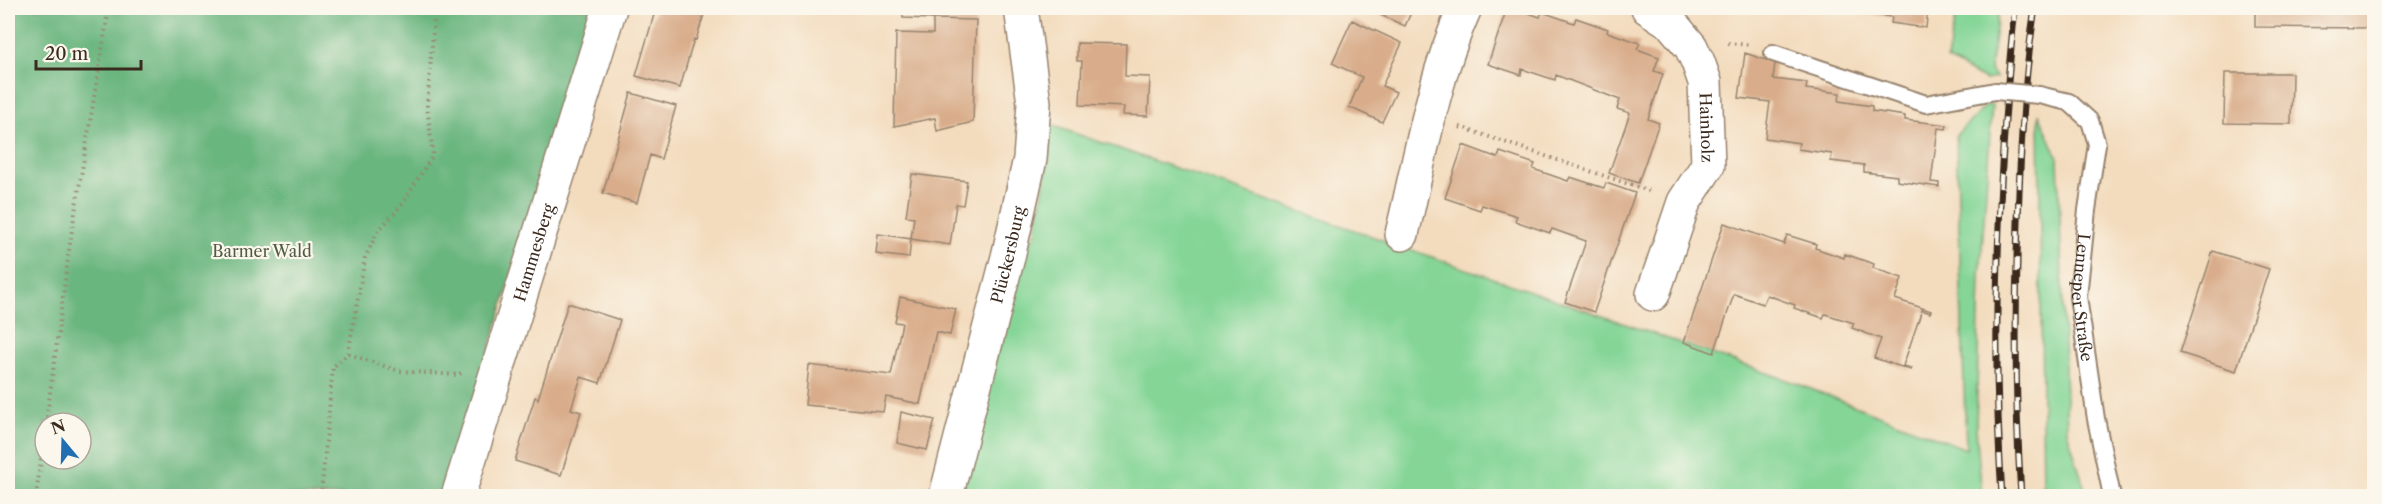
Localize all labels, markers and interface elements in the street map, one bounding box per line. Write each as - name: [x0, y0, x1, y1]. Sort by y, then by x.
- scale bar: [36, 33, 141, 71]
- text: 20 m: [45, 43, 89, 65]
- street label: Hainholz: [1695, 92, 1718, 163]
- street label: Hammesberg: [509, 201, 559, 304]
- street label: Plückersburg: [986, 204, 1029, 306]
- street label: Lenneper Straße: [2068, 233, 2097, 363]
- park label: Barmer Wald: [212, 241, 312, 261]
- north arrow: [33, 411, 93, 471]
- text: N: [48, 415, 68, 439]

